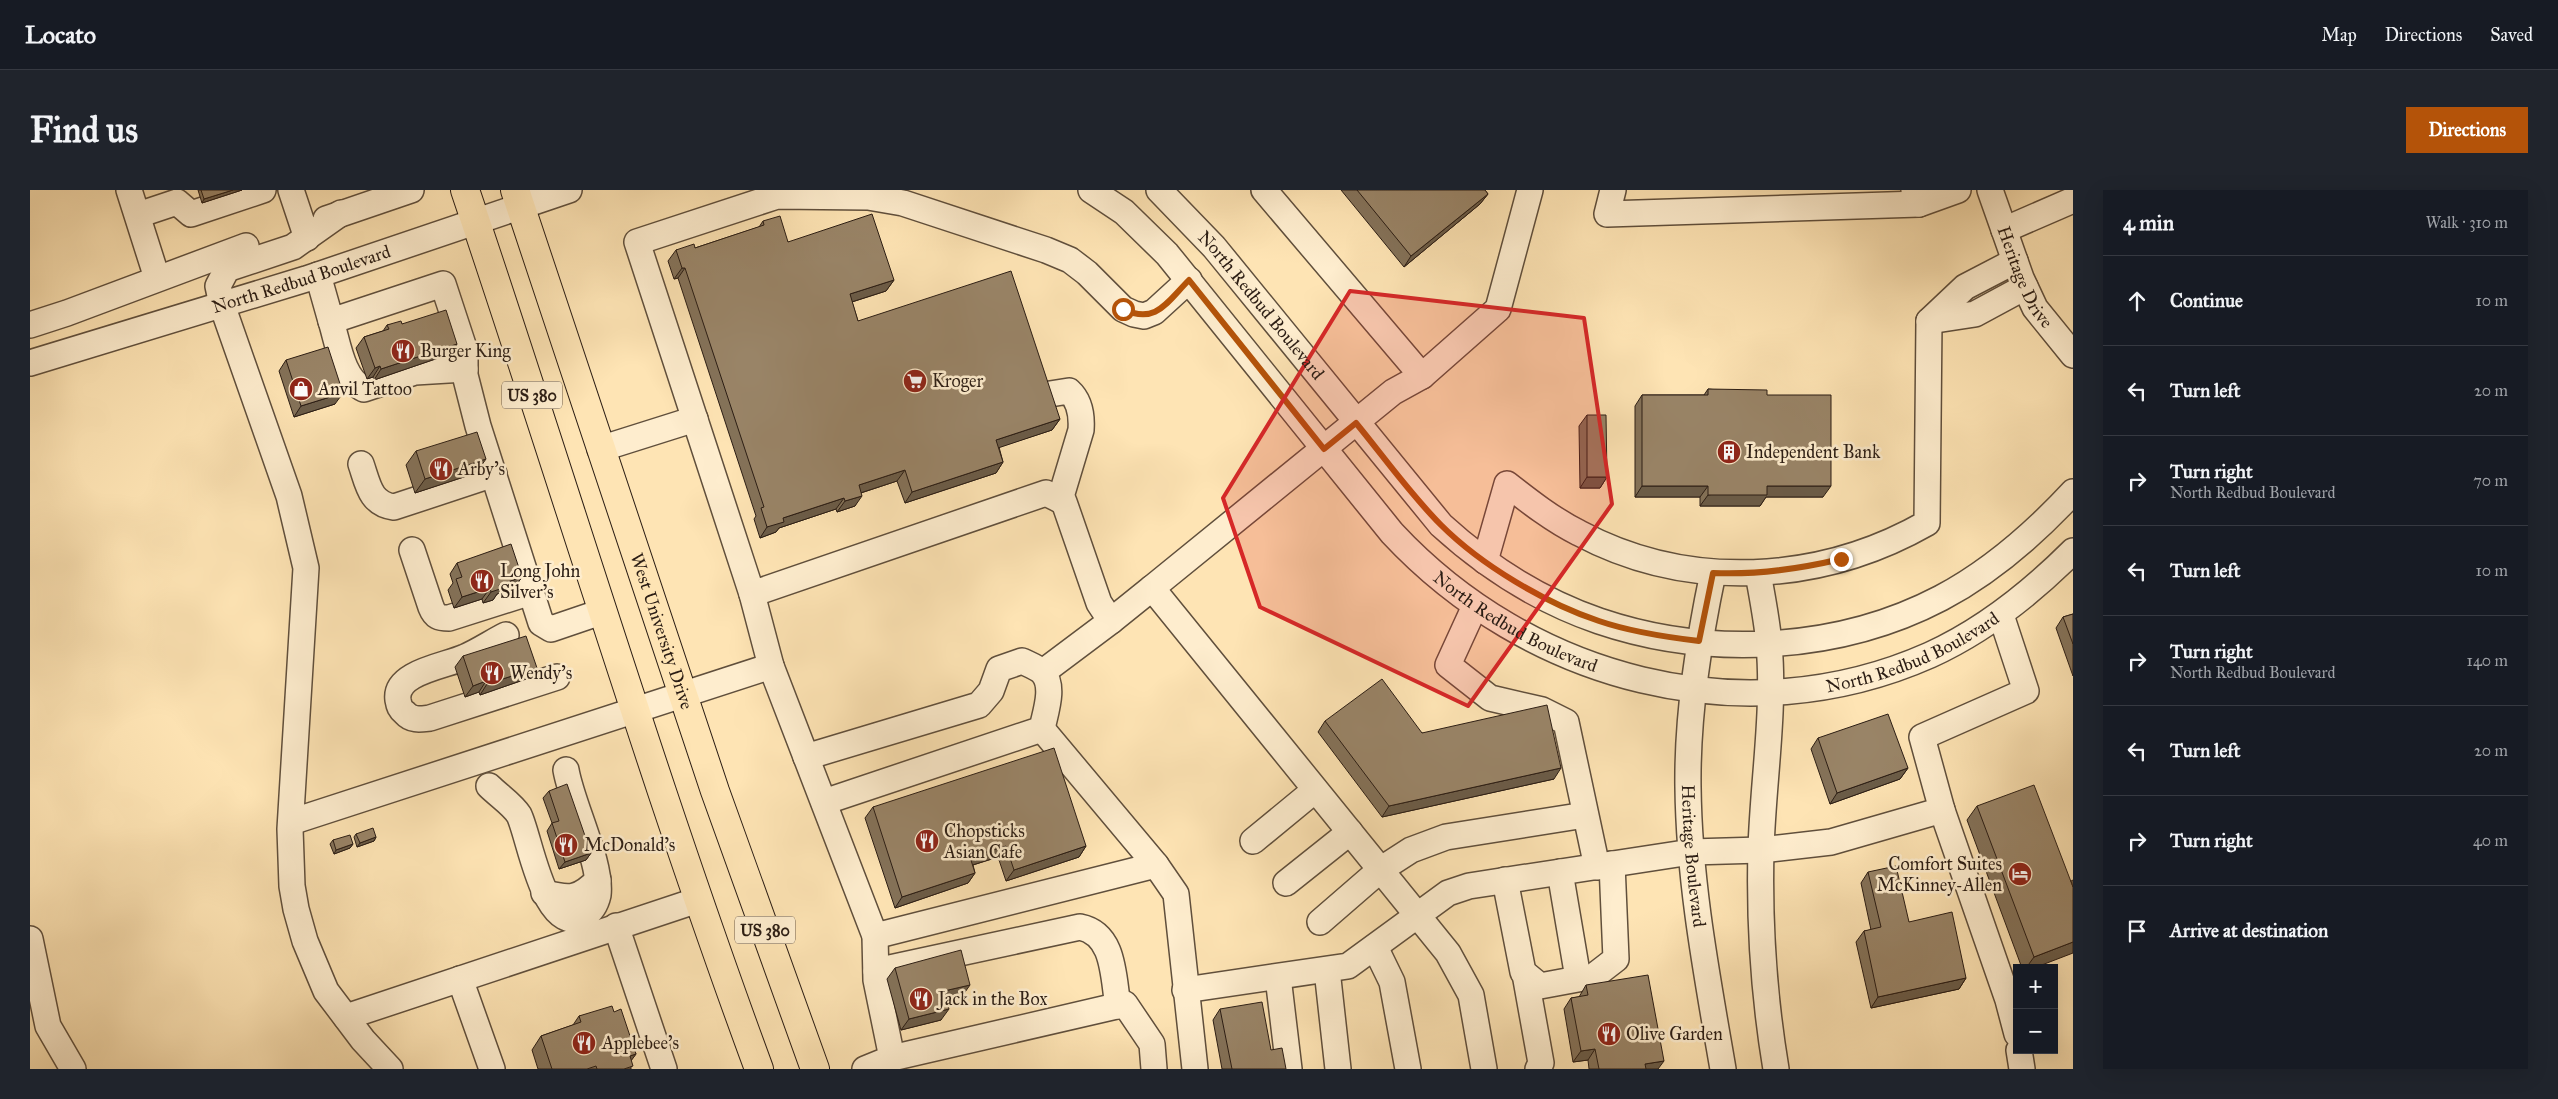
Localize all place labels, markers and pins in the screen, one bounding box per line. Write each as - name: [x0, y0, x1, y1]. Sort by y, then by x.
- restaurant icon: Burger King: [390, 338, 416, 364]
- place label: Burger King: [420, 340, 511, 363]
- supermarket icon: Kroger: [902, 368, 928, 394]
- place label: Kroger: [932, 370, 984, 393]
- shop icon: Anvil Tattoo: [288, 376, 314, 402]
- place label: Anvil Tattoo: [317, 378, 412, 400]
- building icon: Independent Bank: [1716, 439, 1742, 465]
- place label: Independent Bank: [1746, 441, 1881, 463]
- restaurant icon: Arby's: [428, 456, 454, 482]
- place label: Arby's: [457, 458, 505, 480]
- place label: Long John Silver's: [500, 560, 581, 603]
- restaurant icon: Long John Silver's: [469, 568, 495, 594]
- restaurant icon: Wendy's: [479, 660, 505, 686]
- place label: Wendy's: [510, 662, 572, 684]
- place label: Chopsticks Asian Cafe: [943, 820, 1025, 863]
- restaurant icon: Chopsticks Asian Cafe: [914, 828, 940, 854]
- restaurant icon: McDonald's: [553, 832, 579, 858]
- place label: McDonald's: [584, 834, 675, 856]
- place label: Comfort Suites McKinney-Allen: [1877, 853, 2002, 896]
- hotel icon: Comfort Suites McKinney-Allen: [2007, 861, 2033, 887]
- restaurant icon: Jack in the Box: [908, 986, 934, 1012]
- place label: Jack in the Box: [936, 988, 1048, 1011]
- restaurant icon: Olive Garden: [1596, 1021, 1622, 1047]
- place label: Olive Garden: [1626, 1023, 1723, 1045]
- restaurant icon: Applebee's: [571, 1030, 597, 1056]
- place label: Applebee's: [601, 1032, 679, 1054]

